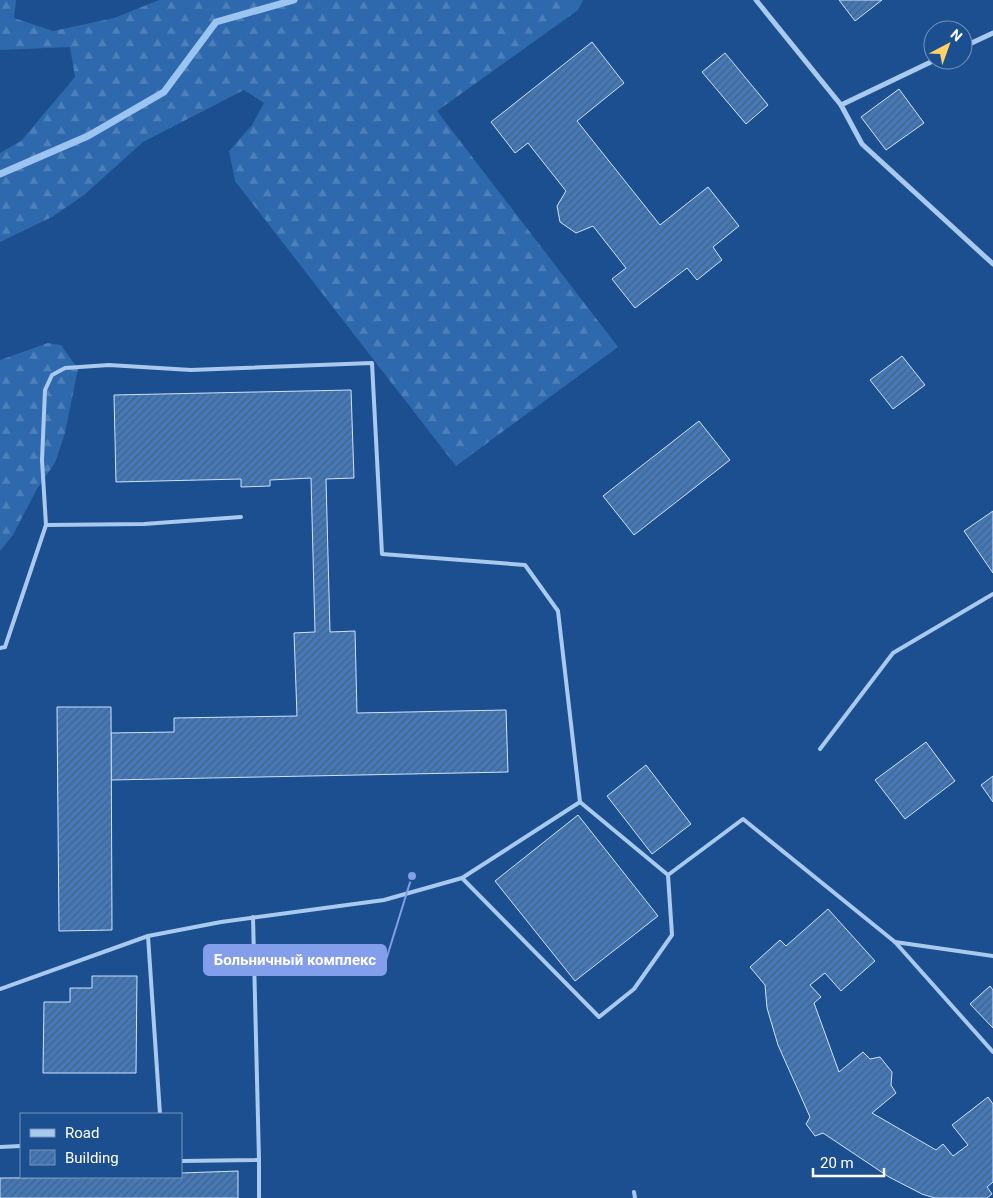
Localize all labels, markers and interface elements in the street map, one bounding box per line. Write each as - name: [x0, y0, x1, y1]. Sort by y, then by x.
- north arrow: [923, 20, 973, 70]
- text: N: [948, 26, 966, 44]
- callout: Больничный комплекс: [204, 945, 386, 975]
- text: Больничный комплекс: [214, 951, 376, 969]
- legend: [20, 1113, 182, 1178]
- text: Road: [65, 1124, 99, 1142]
- scale bar: [813, 1146, 884, 1178]
- text: Building: [65, 1149, 119, 1167]
- text: 20 m: [820, 1154, 854, 1172]

